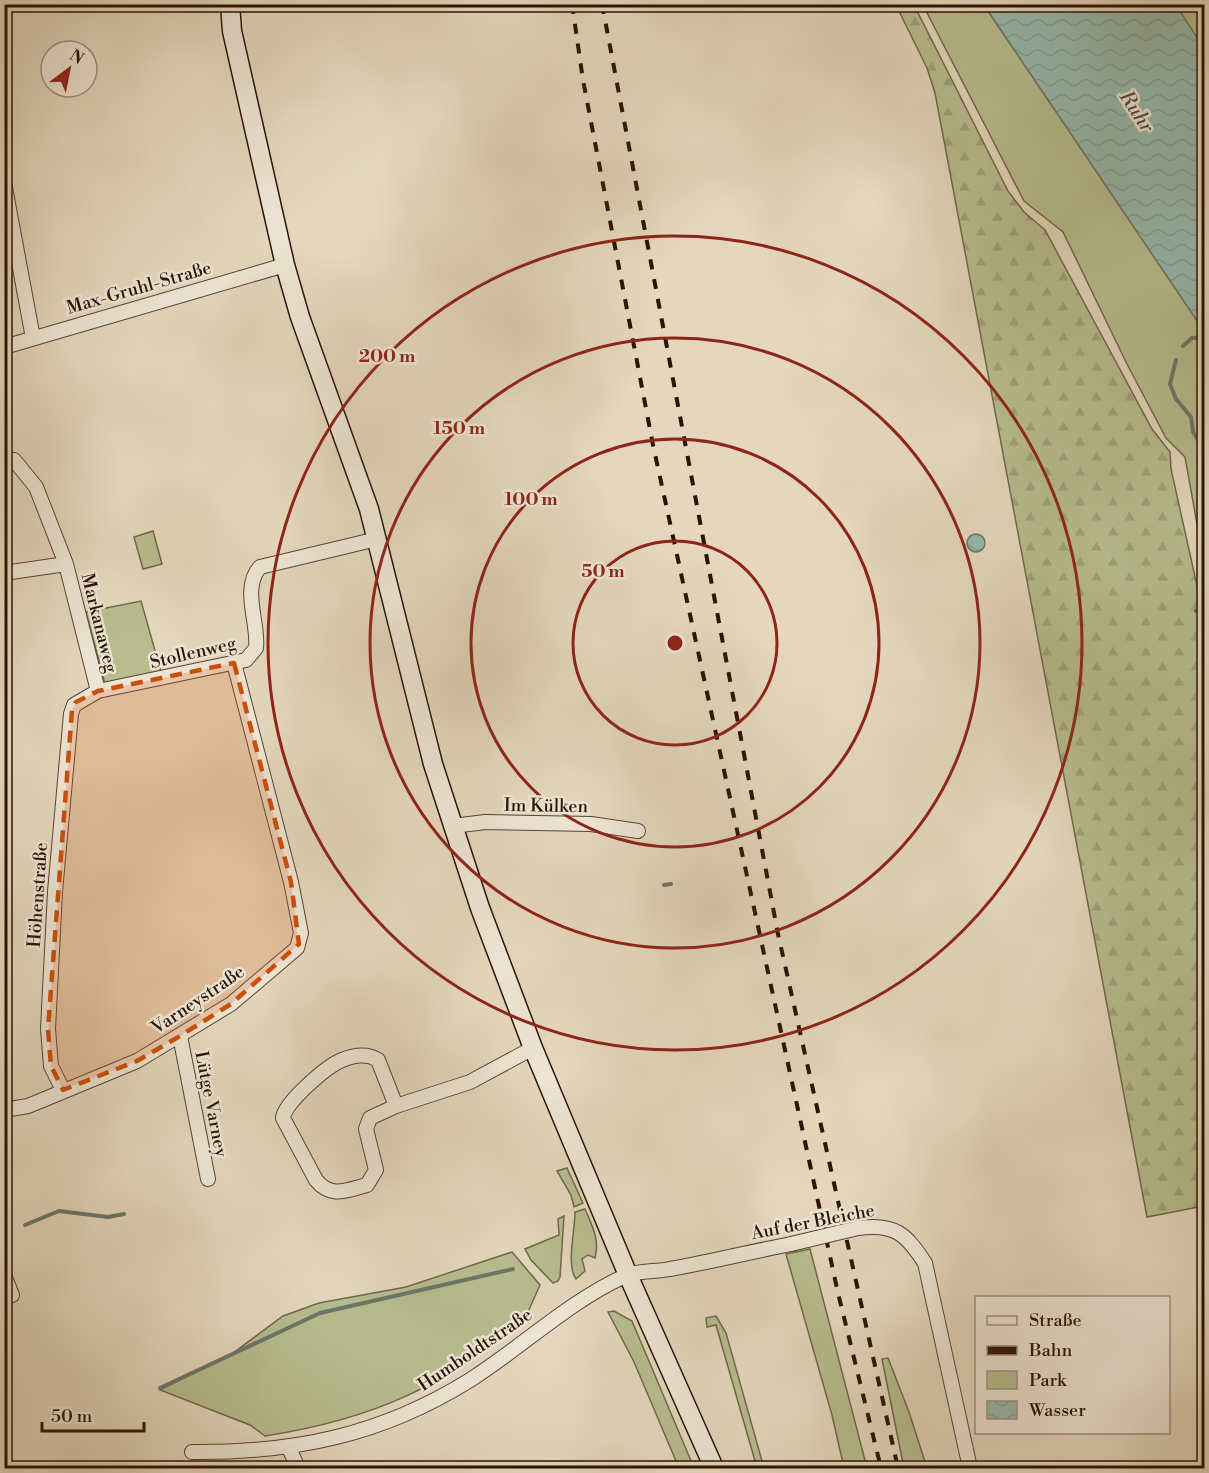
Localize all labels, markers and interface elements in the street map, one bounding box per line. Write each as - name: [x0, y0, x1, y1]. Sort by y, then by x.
- north arrow: [39, 39, 99, 99]
- text: N: [66, 45, 87, 69]
- water label: Ruhr: [1113, 85, 1159, 138]
- street label: Max-Gruhl-Straße: [64, 256, 214, 320]
- text: 200 m: [359, 345, 416, 368]
- text: 150 m: [433, 417, 486, 440]
- text: 100 m: [504, 488, 558, 511]
- text: 50 m: [581, 560, 625, 583]
- street label: Markanaweg: [75, 571, 123, 676]
- street label: Stollenweg: [148, 632, 239, 674]
- centre of rings: [665, 633, 685, 653]
- street label: Im Külken: [504, 794, 589, 818]
- street label: Höhenstraße: [23, 842, 53, 948]
- street label: Varneystraße: [146, 960, 249, 1040]
- street label: Lütge Varney: [189, 1049, 233, 1159]
- street label: Auf der Bleiche: [748, 1199, 877, 1245]
- legend: [975, 1296, 1170, 1434]
- street label: Humboldtstraße: [413, 1303, 537, 1397]
- text: Straße: [1029, 1309, 1082, 1332]
- text: Bahn: [1028, 1339, 1072, 1362]
- text: Park: [1029, 1369, 1068, 1392]
- scale bar: [42, 1395, 144, 1433]
- text: Wasser: [1028, 1399, 1086, 1422]
- text: 50 m: [51, 1405, 93, 1428]

